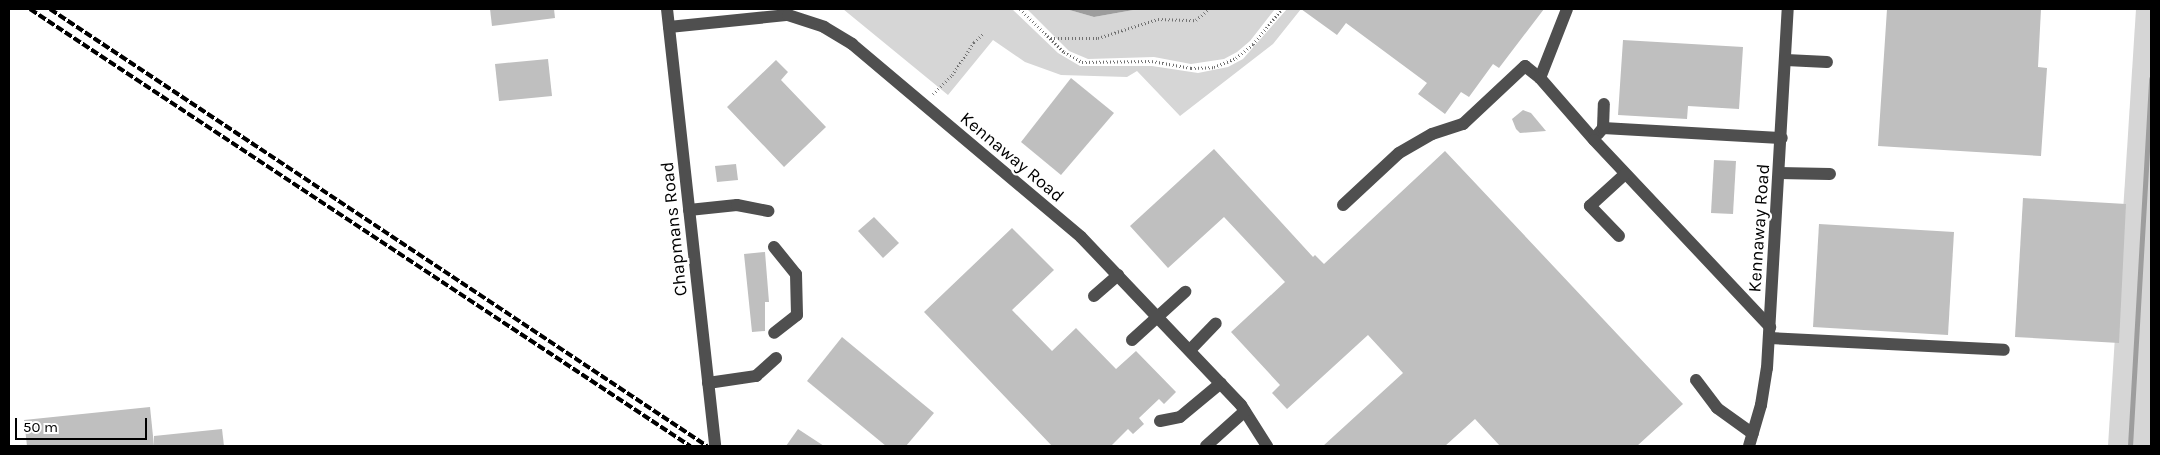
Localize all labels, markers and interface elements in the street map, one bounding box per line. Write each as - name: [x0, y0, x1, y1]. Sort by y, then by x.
- street label: Kennaway Road: [956, 107, 1068, 207]
- street label: Chapmans Road: [656, 161, 692, 297]
- street label: Kennaway Road: [1744, 163, 1774, 293]
- scale bar: [18, 408, 150, 440]
- text: 50 m: [23, 418, 58, 436]

